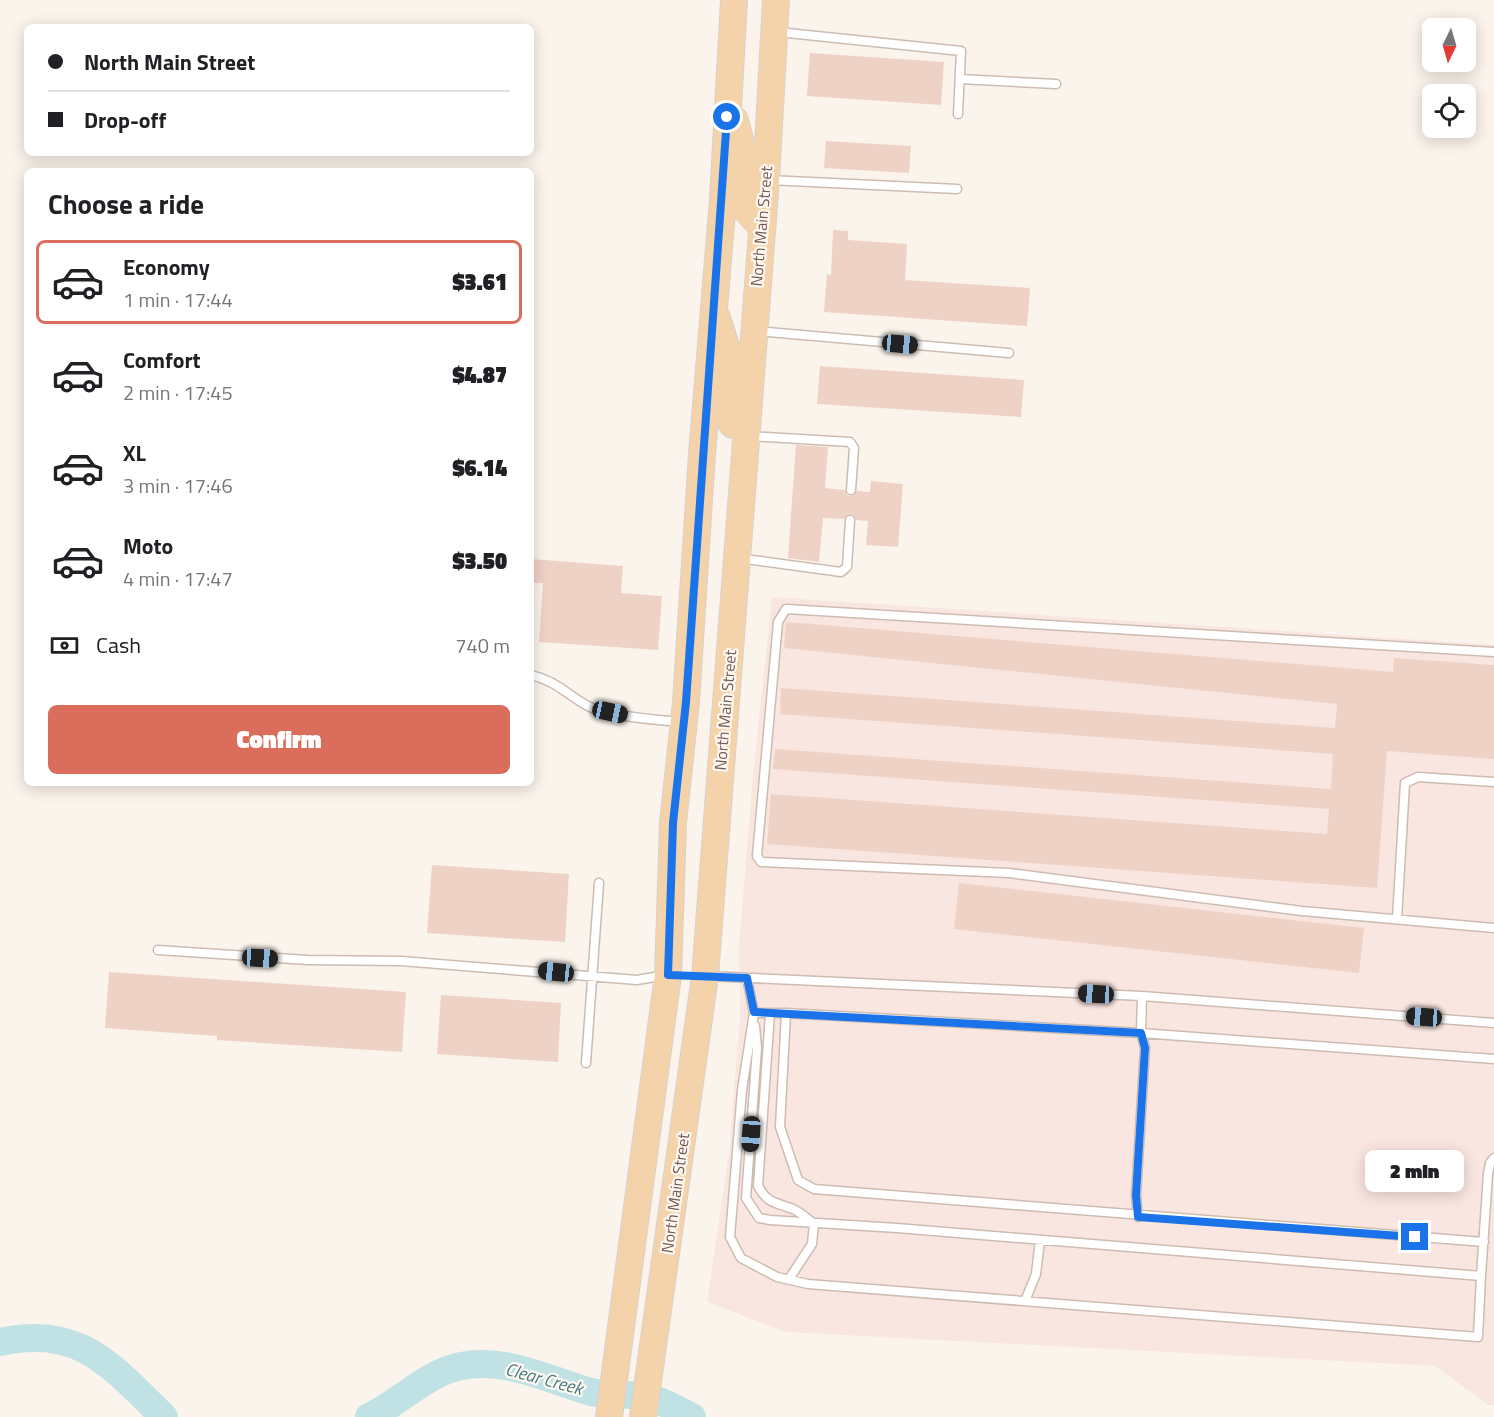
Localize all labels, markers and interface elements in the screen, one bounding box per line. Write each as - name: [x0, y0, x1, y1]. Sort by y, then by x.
- north arrow: [1422, 18, 1476, 72]
- map controls: [1422, 18, 1476, 138]
- text: North Main Street: [84, 45, 255, 79]
- button: locate: [1422, 84, 1476, 138]
- text: Drop-off: [84, 103, 166, 137]
- route start: [713, 103, 740, 130]
- street label: North Main Street: [744, 164, 778, 287]
- text: Choose a ride: [48, 183, 204, 224]
- text: Economy: [123, 250, 210, 284]
- icon: car: [51, 255, 105, 309]
- text: $3.61: [452, 265, 507, 299]
- text: 1 min · 17:44: [123, 284, 233, 315]
- car: [881, 333, 919, 355]
- text: Comfort: [123, 343, 201, 377]
- icon: car: [51, 348, 105, 402]
- text: $4.87: [452, 358, 507, 392]
- text: 2 min · 17:45: [123, 377, 233, 408]
- text: XL: [123, 436, 146, 470]
- icon: car: [51, 441, 105, 495]
- text: $6.14: [452, 451, 507, 485]
- text: 3 min · 17:46: [123, 470, 233, 501]
- text: Moto: [123, 529, 173, 563]
- icon: car: [51, 534, 105, 588]
- text: $3.50: [452, 544, 507, 578]
- text: 4 min · 17:47: [123, 563, 233, 594]
- text: Cash: [96, 628, 141, 662]
- icon: cash: [48, 629, 81, 662]
- text: 740 m: [455, 630, 510, 661]
- street label: North Main Street: [708, 648, 742, 771]
- car: [591, 699, 629, 725]
- button: Confirm: [48, 705, 510, 774]
- car: [242, 948, 278, 968]
- car: [537, 961, 575, 983]
- car: [1078, 984, 1114, 1004]
- car: [1405, 1007, 1443, 1027]
- car: [741, 1115, 761, 1153]
- street label: North Main Street: [655, 1131, 695, 1254]
- callout: 2 min: [1366, 1150, 1464, 1192]
- text: 2 min: [1390, 1155, 1439, 1186]
- route end: [1401, 1223, 1428, 1250]
- water label: Clear Creek: [502, 1355, 588, 1402]

